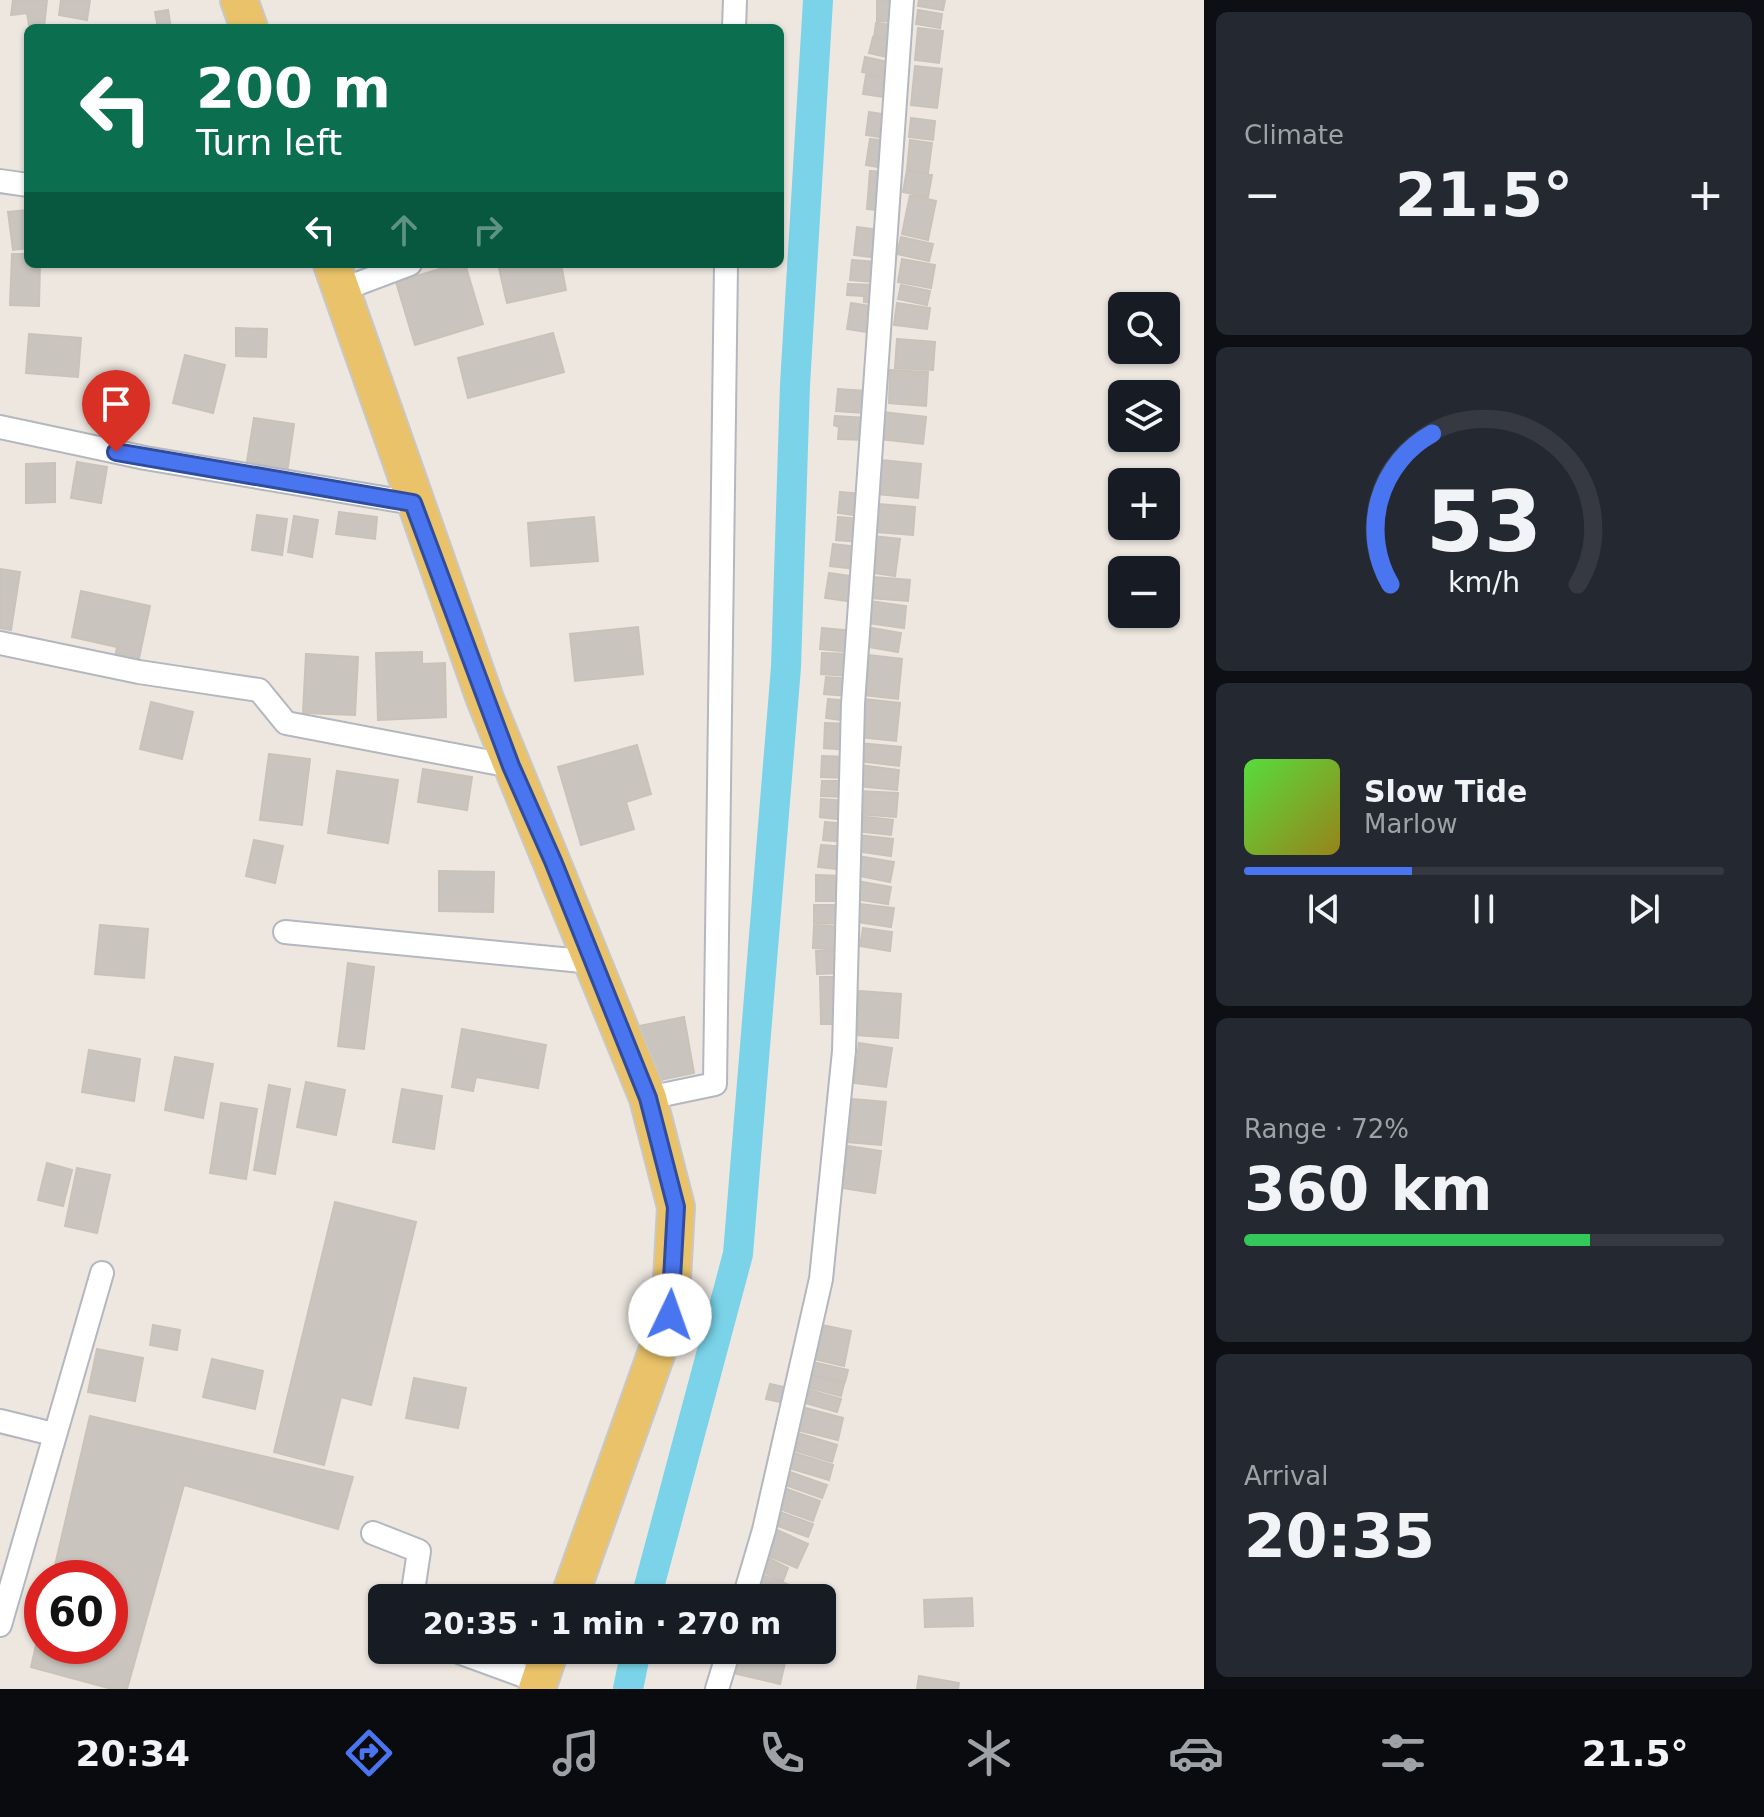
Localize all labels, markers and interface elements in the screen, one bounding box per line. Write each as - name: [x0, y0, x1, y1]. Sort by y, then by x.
- text: 200 m: [196, 55, 391, 120]
- icon: left: [64, 56, 168, 160]
- text: Climate: [1244, 120, 1344, 150]
- text: Turn left: [196, 122, 342, 163]
- text: 21.5°: [1395, 160, 1573, 230]
- text: −: [1244, 169, 1281, 220]
- text: +: [1687, 169, 1724, 220]
- icon: left: [298, 208, 342, 252]
- icon: ahead: [382, 208, 426, 252]
- icon: right: [466, 208, 510, 252]
- map controls: [1108, 292, 1180, 628]
- button: search: [1108, 292, 1180, 364]
- pin: [82, 370, 150, 452]
- button: layers: [1108, 380, 1180, 452]
- icon: arrive: [94, 382, 138, 426]
- button: +: [1108, 468, 1180, 540]
- text: 53: [1426, 474, 1542, 571]
- button: −: [1108, 556, 1180, 628]
- text: km/h: [1448, 565, 1520, 599]
- text: Slow Tide: [1364, 774, 1527, 809]
- text: Marlow: [1364, 809, 1457, 839]
- icon: previous: [1302, 887, 1346, 931]
- icon: pause: [1462, 887, 1506, 931]
- icon: next: [1622, 887, 1666, 931]
- text: Range · 72%: [1244, 1114, 1409, 1144]
- text: 360 km: [1244, 1154, 1493, 1224]
- position arrow: [628, 1273, 712, 1357]
- text: Arrival: [1244, 1461, 1328, 1491]
- text: 20:35: [1244, 1501, 1435, 1571]
- speed limit sign: 60: [24, 1560, 128, 1664]
- text: 20:35 · 1 min · 270 m: [423, 1606, 781, 1641]
- icon: directions: [341, 1725, 397, 1781]
- icon: music: [548, 1725, 604, 1781]
- icon: phone: [754, 1725, 810, 1781]
- icon: climate: [961, 1725, 1017, 1781]
- icon: car: [1168, 1725, 1224, 1781]
- icon: filters: [1375, 1725, 1431, 1781]
- text: 20:34: [75, 1733, 190, 1774]
- text: 21.5°: [1582, 1733, 1689, 1774]

